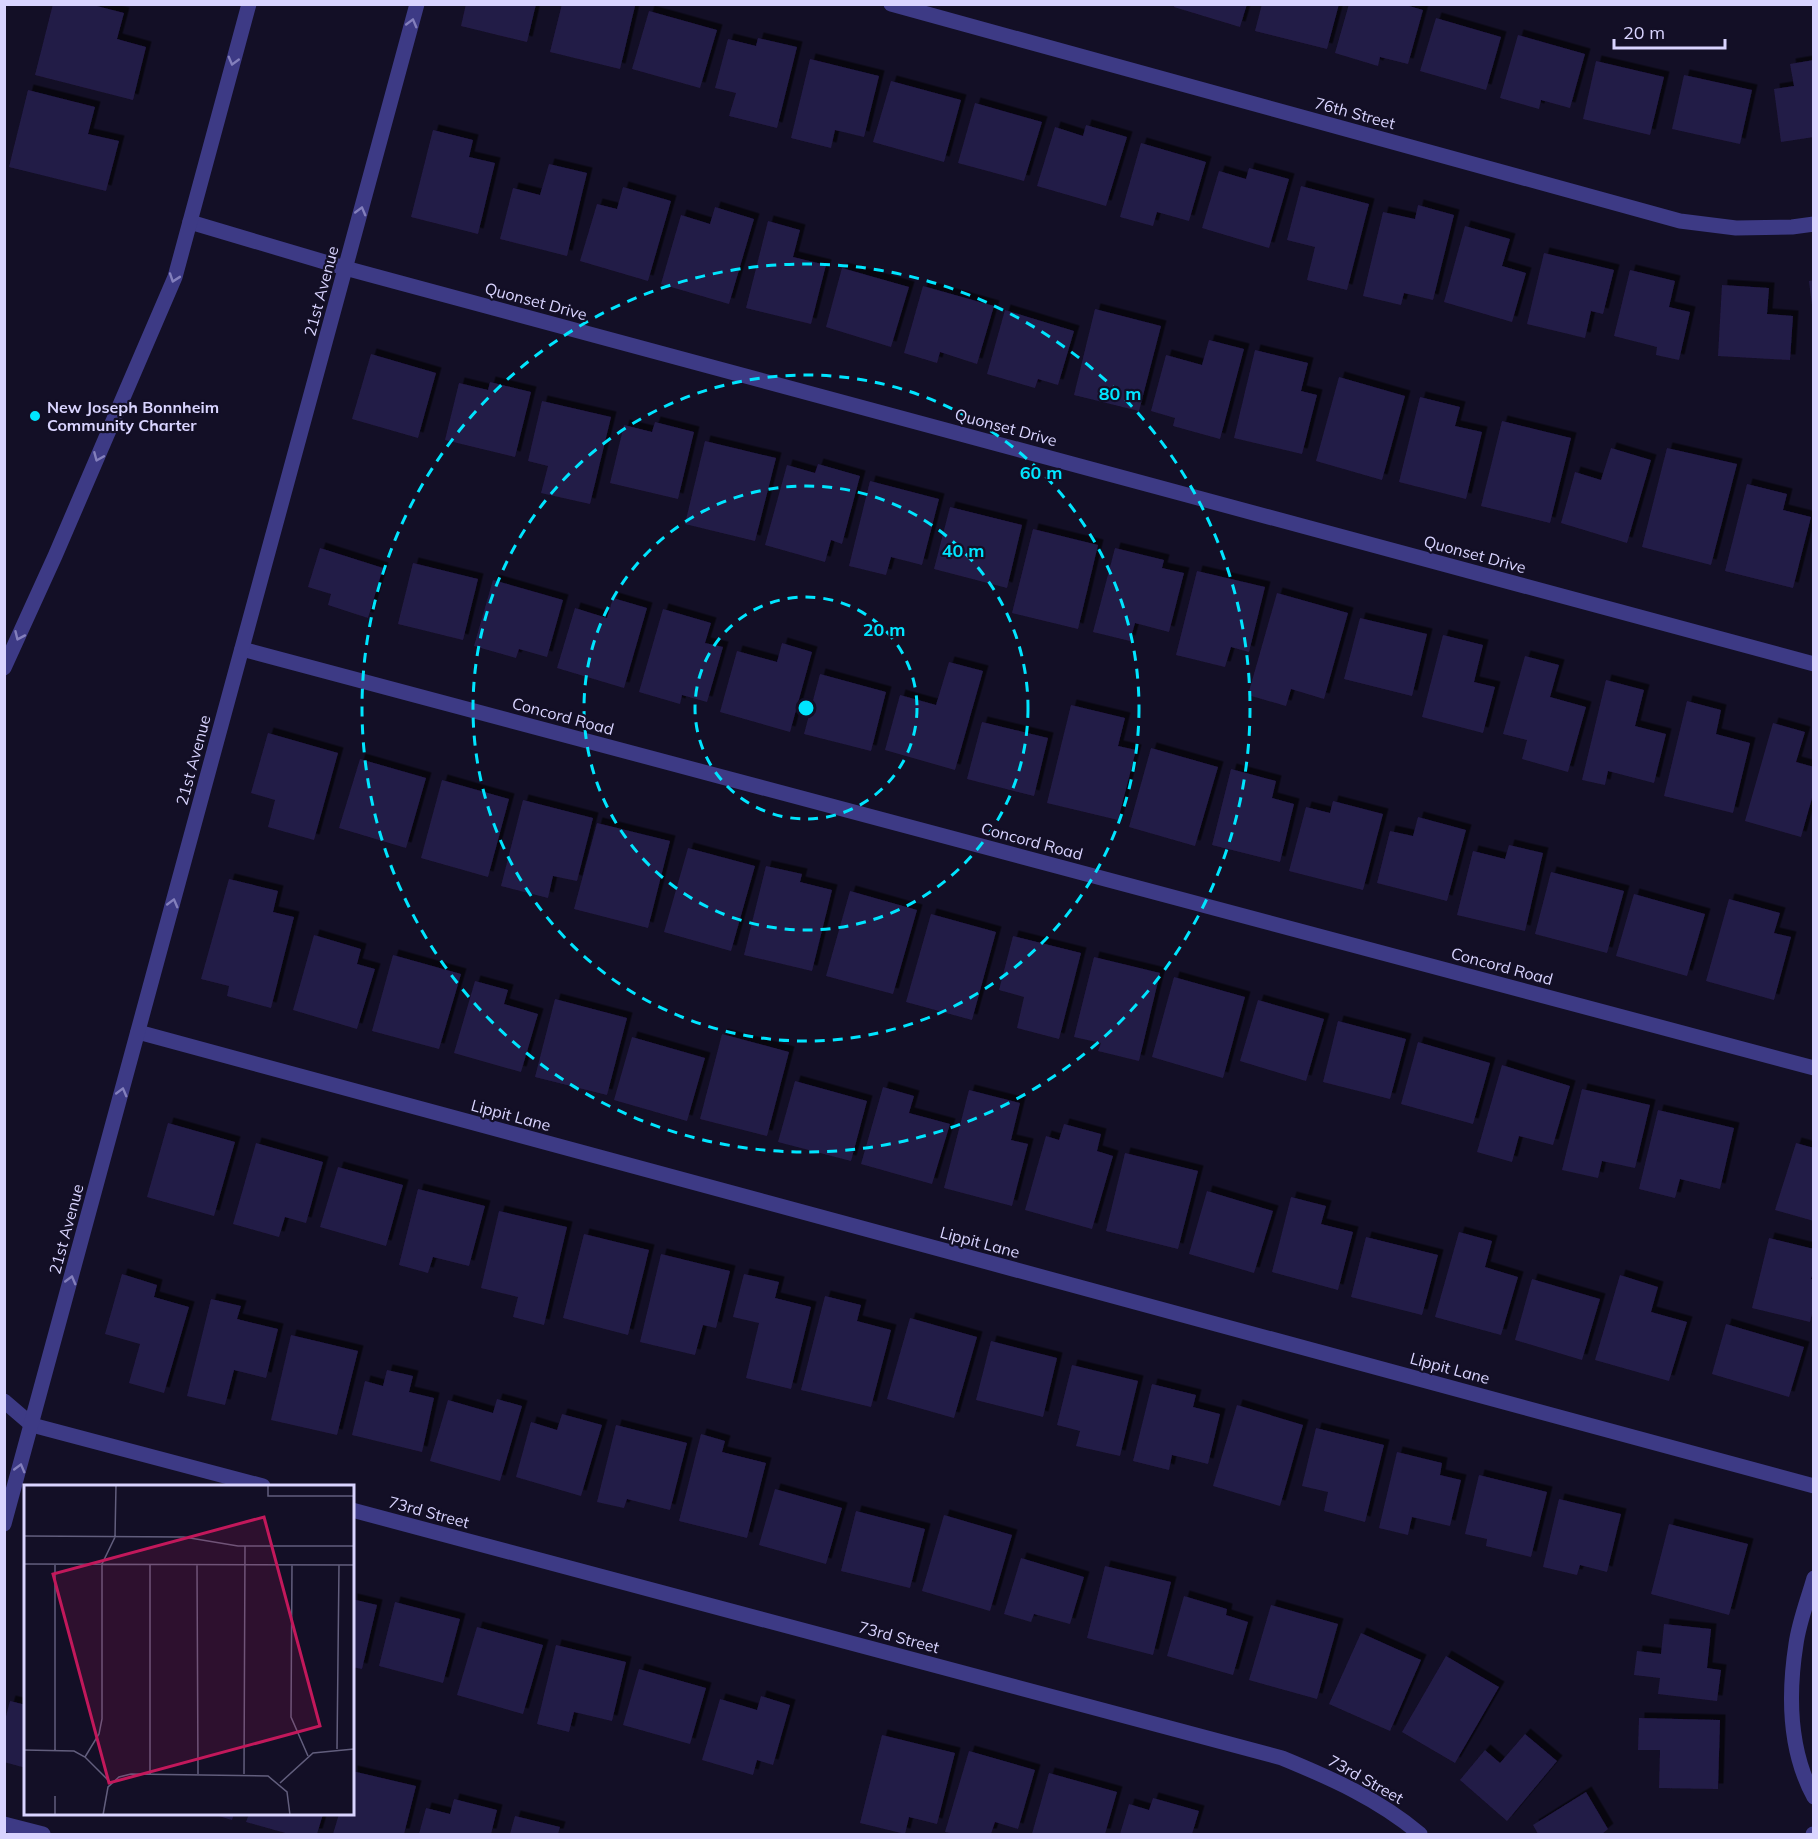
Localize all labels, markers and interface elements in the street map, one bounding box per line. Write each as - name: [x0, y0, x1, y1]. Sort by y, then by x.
- scale bar: [1614, 12, 1725, 50]
- one-way arrow: [404, 18, 417, 28]
- text: 20 m: [1623, 21, 1665, 44]
- one-way arrow: [228, 55, 240, 66]
- street label: 76th Street: [1313, 93, 1398, 133]
- one-way arrow: [353, 206, 366, 216]
- street label: 21st Avenue: [299, 244, 343, 338]
- one-way arrow: [168, 272, 181, 283]
- street label: Quonset Drive: [483, 278, 589, 324]
- text: 80 m: [1099, 382, 1141, 405]
- place label: New Joseph Bonnheim Community Charter: [47, 397, 219, 435]
- street label: Quonset Drive: [953, 404, 1059, 450]
- marker: New Joseph Bonnheim Community Charter: [28, 409, 42, 423]
- one-way arrow: [93, 451, 105, 462]
- text: 60 m: [1020, 461, 1062, 484]
- street label: Quonset Drive: [1422, 531, 1528, 577]
- text: 40 m: [942, 539, 984, 562]
- text: 20 m: [863, 618, 905, 641]
- one-way arrow: [14, 629, 26, 640]
- street label: Concord Road: [510, 693, 616, 739]
- centre of rings: [796, 698, 816, 718]
- street label: 21st Avenue: [171, 713, 215, 807]
- street label: Concord Road: [979, 818, 1085, 864]
- one-way arrow: [166, 899, 178, 909]
- street label: Concord Road: [1449, 943, 1555, 989]
- one-way arrow: [115, 1087, 127, 1097]
- street label: Lippit Lane: [469, 1095, 553, 1135]
- street label: 21st Avenue: [44, 1182, 88, 1276]
- street label: Lippit Lane: [938, 1222, 1022, 1262]
- one-way arrow: [64, 1275, 76, 1286]
- street label: Lippit Lane: [1408, 1348, 1492, 1388]
- one-way arrow: [13, 1463, 25, 1474]
- inset map: [24, 1485, 354, 1815]
- street label: 73rd Street: [386, 1492, 472, 1532]
- street label: 73rd Street: [856, 1617, 942, 1657]
- street label: 73rd Street: [1325, 1750, 1407, 1808]

